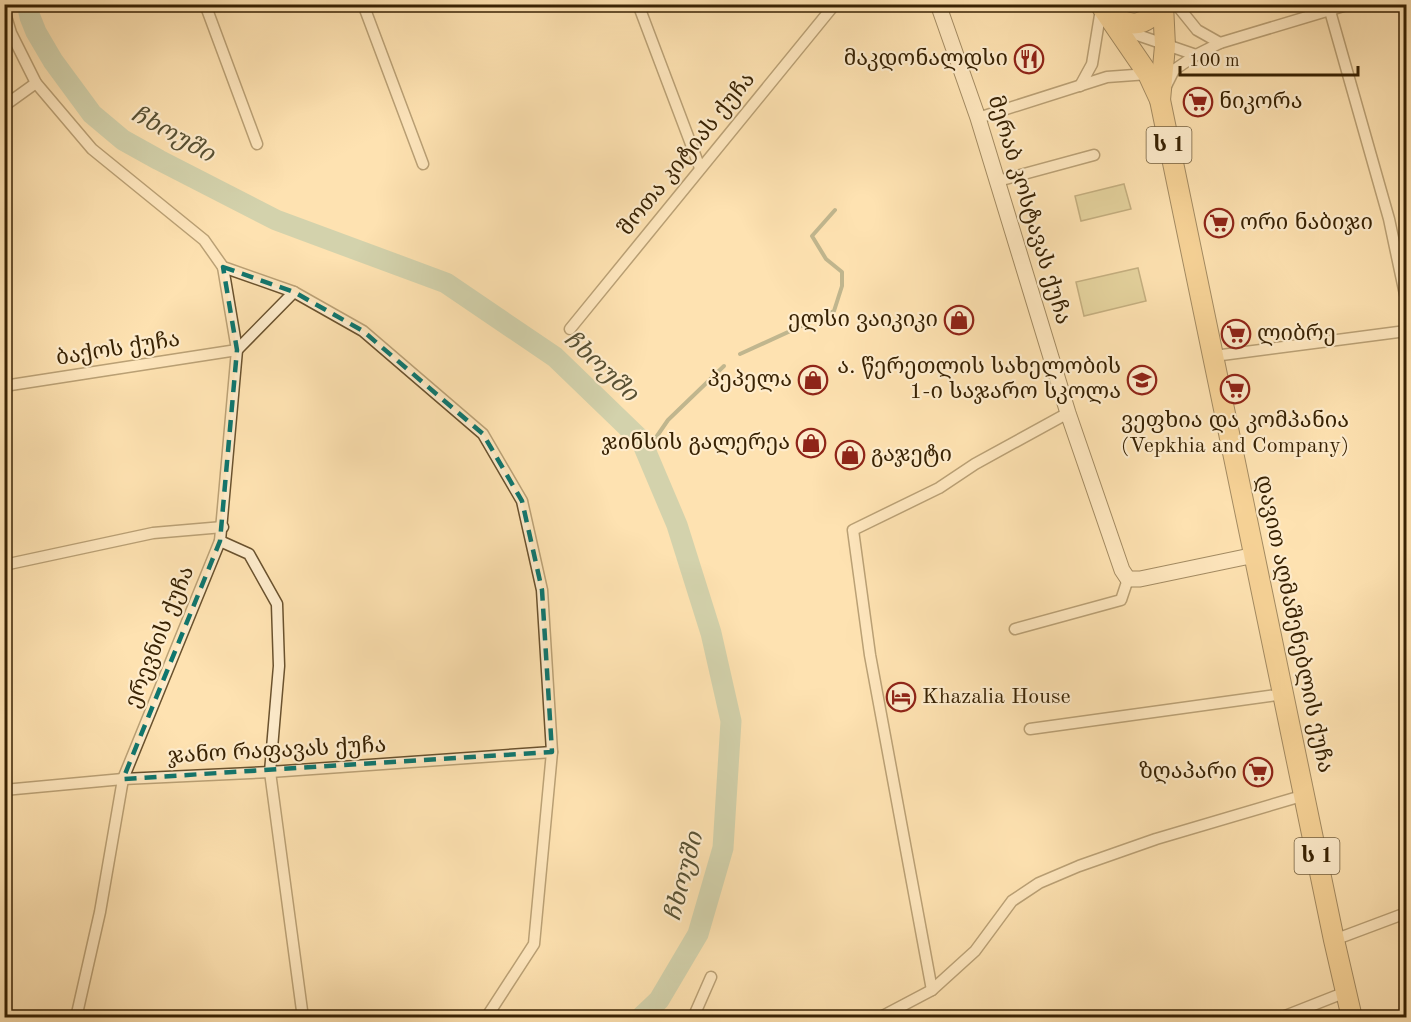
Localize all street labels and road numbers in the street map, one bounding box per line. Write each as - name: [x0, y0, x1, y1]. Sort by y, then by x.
- street label: შოთა კიტიას ქუჩა: [615, 68, 760, 240]
- street label: მერაბ კოსტავას ქუჩა: [983, 93, 1074, 327]
- road number: ს 1: [1146, 127, 1192, 163]
- street label: ბაქოს ქუჩა: [55, 328, 182, 371]
- street label: დავით აღმაშენებლის ქუჩა: [1251, 473, 1337, 775]
- street label: ერევნის ქუჩა: [121, 563, 199, 711]
- street label: ჯანო რაფავას ქუჩა: [167, 733, 387, 769]
- road number: ს 1: [1294, 838, 1340, 874]

